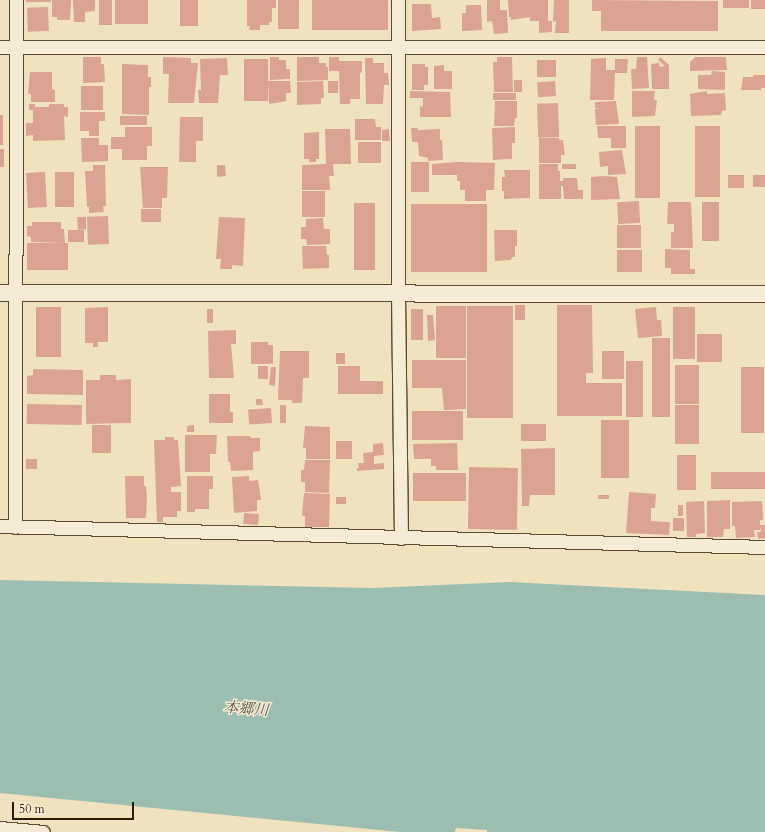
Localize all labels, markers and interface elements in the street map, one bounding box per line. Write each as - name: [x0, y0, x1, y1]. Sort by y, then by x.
- water label: 本郷川: [223, 698, 269, 720]
- scale bar: [14, 794, 136, 820]
- text: 50 m: [19, 801, 45, 817]

